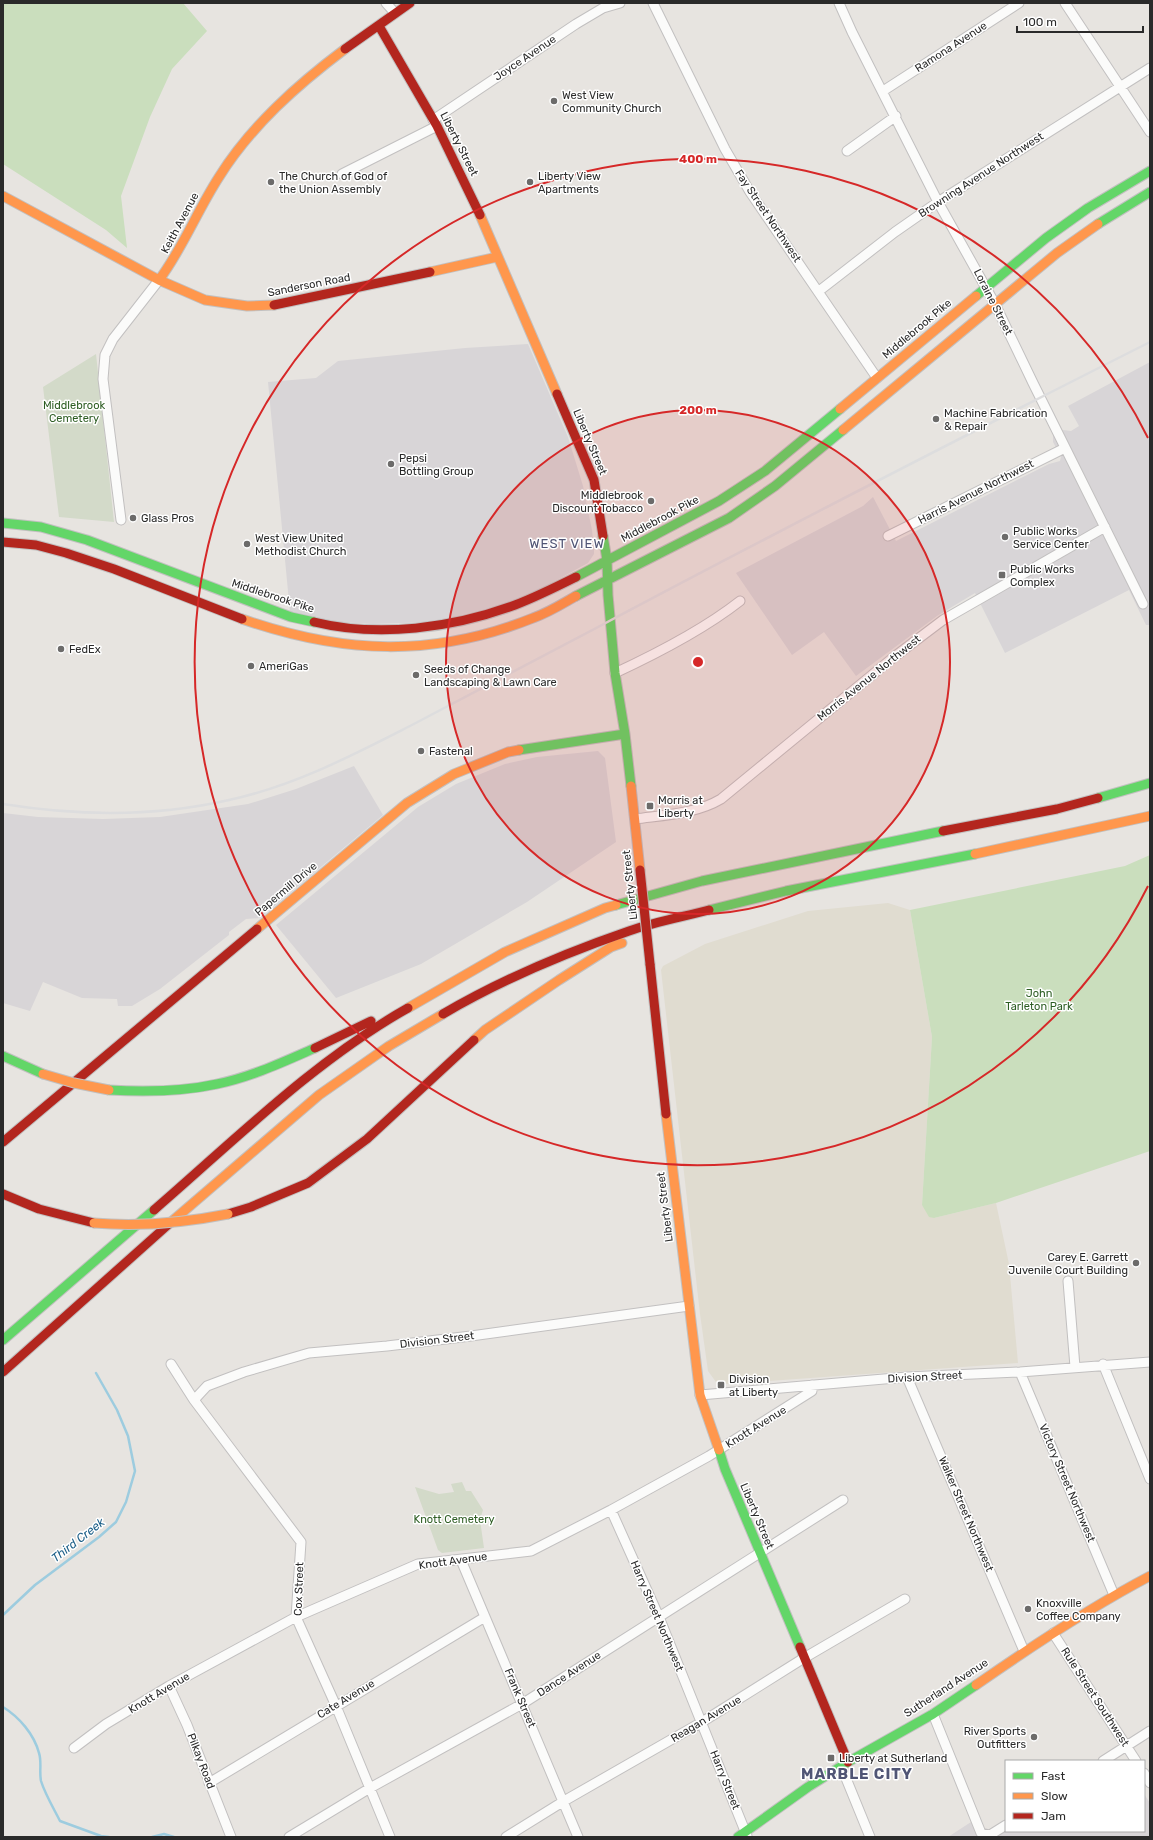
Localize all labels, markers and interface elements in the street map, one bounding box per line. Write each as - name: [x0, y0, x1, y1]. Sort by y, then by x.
- scale bar: [1017, 8, 1143, 34]
- text: 100 m: [1023, 15, 1057, 29]
- street label: Ramona Avenue: [913, 19, 989, 75]
- street label: Joyce Avenue: [491, 32, 559, 84]
- place label: West View Community Church: [562, 89, 661, 115]
- marker: West View Community Church: [549, 96, 559, 106]
- street label: Liberty Street: [437, 110, 481, 179]
- street label: Browning Avenue Northwest: [916, 129, 1047, 220]
- text: 400 m: [679, 152, 717, 166]
- street label: Fay Street Northwest: [732, 167, 804, 265]
- place label: The Church of God of the Union Assembly: [279, 170, 388, 196]
- place label: Liberty View Apartments: [538, 170, 601, 196]
- marker: The Church of God of the Union Assembly: [266, 177, 276, 187]
- marker: Liberty View Apartments: [525, 177, 535, 187]
- street label: Keith Avenue: [159, 190, 201, 256]
- street label: Loraine Street: [971, 267, 1016, 338]
- street label: Sanderson Road: [267, 271, 351, 299]
- street label: Middlebrook Pike: [880, 296, 954, 362]
- park label: Middlebrook Cemetery: [43, 399, 105, 425]
- text: 200 m: [679, 403, 717, 417]
- street label: Liberty Street: [570, 407, 610, 478]
- place label: Machine Fabrication & Repair: [944, 407, 1047, 433]
- marker: Machine Fabrication & Repair: [931, 414, 941, 424]
- place label: Pepsi Bottling Group: [399, 452, 474, 478]
- street label: Harris Avenue Northwest: [916, 457, 1037, 527]
- marker: Pepsi Bottling Group: [386, 459, 396, 469]
- place label: Middlebrook Discount Tobacco: [552, 489, 643, 515]
- street label: Middlebrook Pike: [619, 493, 701, 545]
- marker: Middlebrook Discount Tobacco: [646, 496, 656, 506]
- place label: Glass Pros: [141, 512, 195, 525]
- marker: Glass Pros: [128, 513, 138, 523]
- place label: Public Works Service Center: [1013, 525, 1089, 551]
- place label: West View United Methodist Church: [255, 532, 346, 558]
- marker: Public Works Service Center: [1000, 532, 1010, 542]
- district label: WEST VIEW: [529, 536, 605, 551]
- marker: West View United Methodist Church: [242, 539, 252, 549]
- place label: Public Works Complex: [1010, 563, 1075, 589]
- marker: Public Works Complex: [997, 570, 1007, 580]
- street label: Middlebrook Pike: [230, 577, 316, 615]
- street label: Morris Avenue Northwest: [815, 632, 924, 724]
- place label: FedEx: [69, 643, 101, 656]
- marker: FedEx: [56, 644, 66, 654]
- centre of rings: [691, 655, 705, 669]
- place label: AmeriGas: [259, 660, 309, 673]
- marker: AmeriGas: [246, 661, 256, 671]
- place label: Seeds of Change Landscaping & Lawn Care: [424, 663, 557, 689]
- marker: Seeds of Change Landscaping & Lawn Care: [411, 670, 421, 680]
- place label: Fastenal: [429, 745, 473, 758]
- marker: Fastenal: [416, 746, 426, 756]
- place label: Morris at Liberty: [658, 794, 703, 820]
- marker: Morris at Liberty: [645, 801, 655, 811]
- street label: Liberty Street: [620, 849, 640, 921]
- street label: Papermill Drive: [252, 859, 320, 919]
- park label: John Tarleton Park: [1005, 987, 1073, 1013]
- street label: Liberty Street: [654, 1171, 676, 1243]
- place label: Carey E. Garrett Juvenile Court Building: [1008, 1251, 1129, 1277]
- marker: Carey E. Garrett Juvenile Court Building: [1131, 1258, 1141, 1268]
- street label: Division Street: [399, 1329, 476, 1351]
- street label: Division Street: [887, 1369, 963, 1385]
- place label: Division at Liberty: [729, 1373, 778, 1399]
- marker: Division at Liberty: [716, 1380, 726, 1390]
- street label: Knott Avenue: [723, 1403, 789, 1451]
- street label: Victory Street Northwest: [1036, 1422, 1098, 1545]
- street label: Walker Street Northwest: [936, 1454, 996, 1574]
- street label: Liberty Street: [737, 1481, 777, 1552]
- park label: Knott Cemetery: [414, 1513, 494, 1526]
- water label: Third Creek: [49, 1514, 108, 1565]
- street label: Knott Avenue: [418, 1550, 488, 1572]
- street label: Harry Street Northwest: [628, 1559, 687, 1674]
- street label: Cox Street: [292, 1561, 306, 1616]
- place label: Knoxville Coffee Company: [1036, 1597, 1121, 1623]
- marker: Knoxville Coffee Company: [1023, 1604, 1033, 1614]
- street label: Rule Street Southwest: [1058, 1645, 1132, 1749]
- street label: Dance Avenue: [535, 1649, 603, 1699]
- street label: Sutherland Avenue: [901, 1656, 991, 1720]
- street label: Frank Street: [502, 1666, 539, 1730]
- street label: Knott Avenue: [126, 1670, 192, 1716]
- street label: Cate Avenue: [315, 1677, 377, 1721]
- street label: Reagan Avenue: [669, 1693, 743, 1745]
- place label: River Sports Outfitters: [964, 1725, 1026, 1751]
- street label: Pilkay Road: [184, 1731, 218, 1791]
- marker: River Sports Outfitters: [1029, 1732, 1039, 1742]
- street label: Harry Street: [707, 1749, 743, 1812]
- place label: Liberty at Sutherland: [839, 1752, 947, 1765]
- marker: Liberty at Sutherland: [826, 1753, 836, 1763]
- legend: [1005, 1760, 1145, 1832]
- district label: MARBLE CITY: [801, 1765, 913, 1783]
- text: Fast: [1041, 1769, 1065, 1783]
- text: Slow: [1041, 1789, 1068, 1803]
- text: Jam: [1041, 1809, 1066, 1823]

